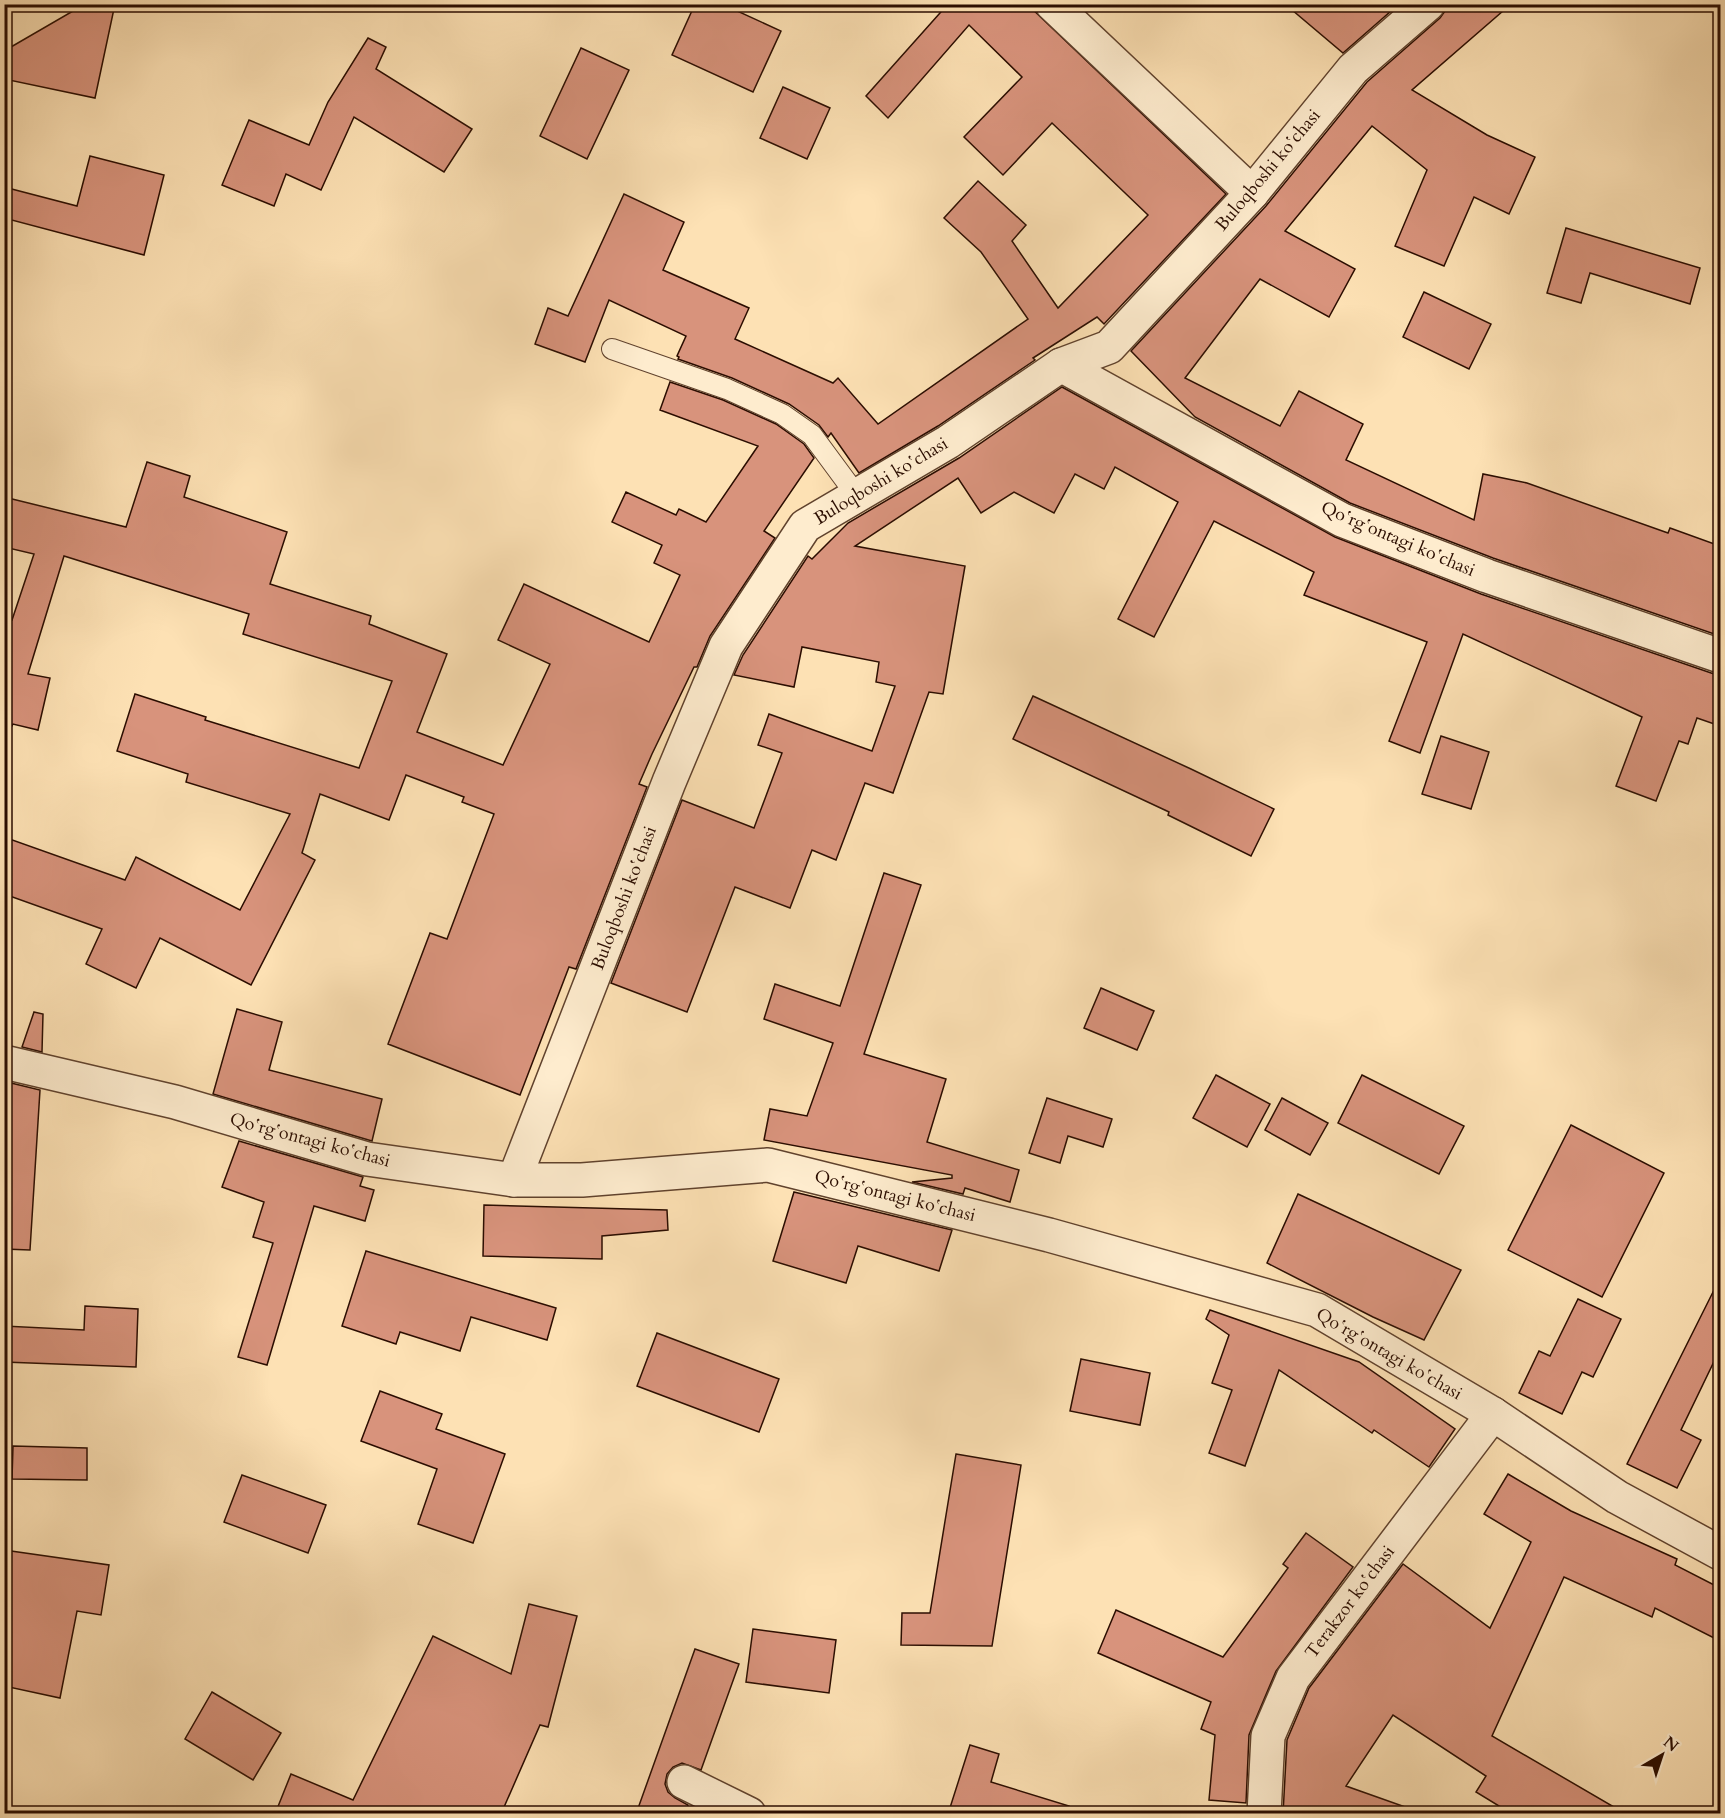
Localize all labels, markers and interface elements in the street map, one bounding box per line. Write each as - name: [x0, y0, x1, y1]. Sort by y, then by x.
- street label: Buloqboshi koʻchasi: [1210, 104, 1326, 236]
- street label: Buloqboshi koʻchasi: [809, 431, 953, 531]
- street label: Qoʻrgʻontagi koʻchasi: [1317, 495, 1479, 583]
- street label: Buloqboshi koʻchasi: [585, 823, 663, 973]
- street label: Qoʻrgʻontagi koʻchasi: [227, 1107, 393, 1173]
- street label: Qoʻrgʻontagi koʻchasi: [812, 1164, 978, 1228]
- street label: Qoʻrgʻontagi koʻchasi: [1311, 1302, 1467, 1406]
- street label: Terakzor koʻchasi: [1299, 1540, 1401, 1664]
- north arrow: [1632, 1725, 1692, 1785]
- text: N: [1658, 1731, 1683, 1757]

